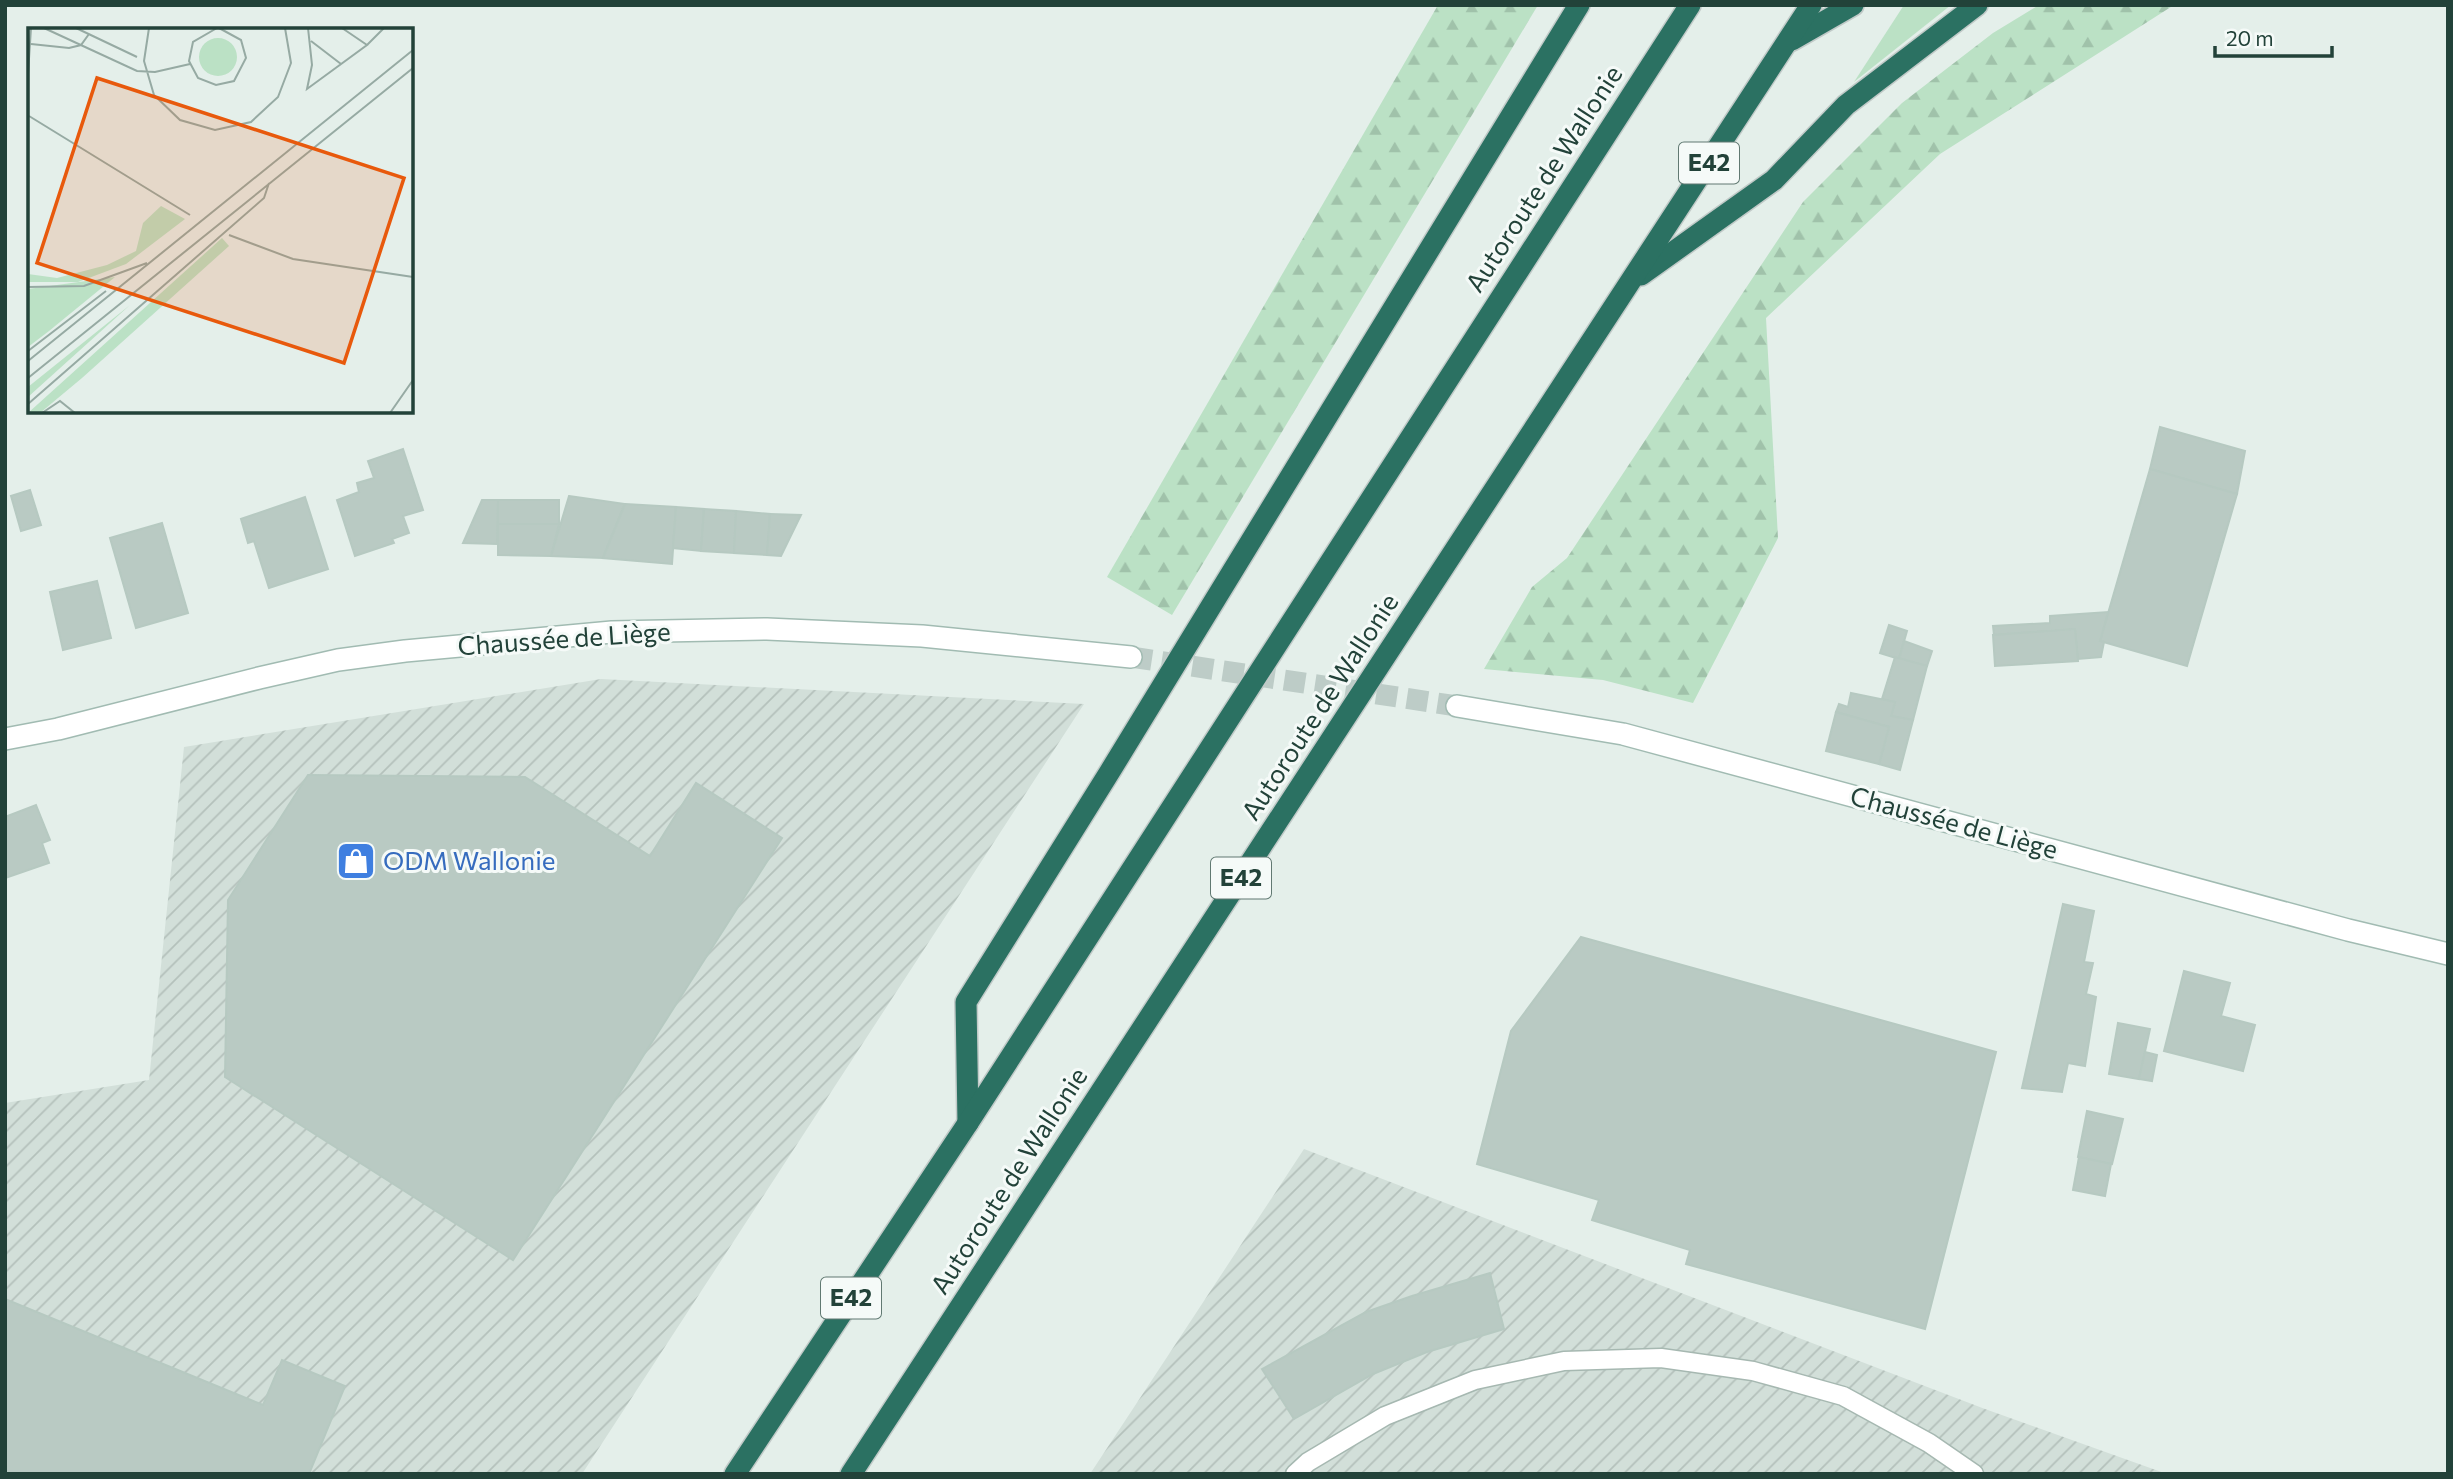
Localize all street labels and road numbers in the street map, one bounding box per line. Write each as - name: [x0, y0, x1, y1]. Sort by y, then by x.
- street label: Autoroute de Wallonie: [1458, 59, 1628, 297]
- road number: E42: [1679, 142, 1739, 183]
- street label: Autoroute de Wallonie: [1234, 587, 1404, 825]
- street label: Chaussée de Liège: [456, 615, 671, 660]
- street label: Chaussée de Liège: [1847, 779, 2061, 864]
- road number: E42: [1211, 858, 1271, 898]
- street label: Autoroute de Wallonie: [923, 1061, 1093, 1299]
- road number: E42: [821, 1278, 881, 1318]

